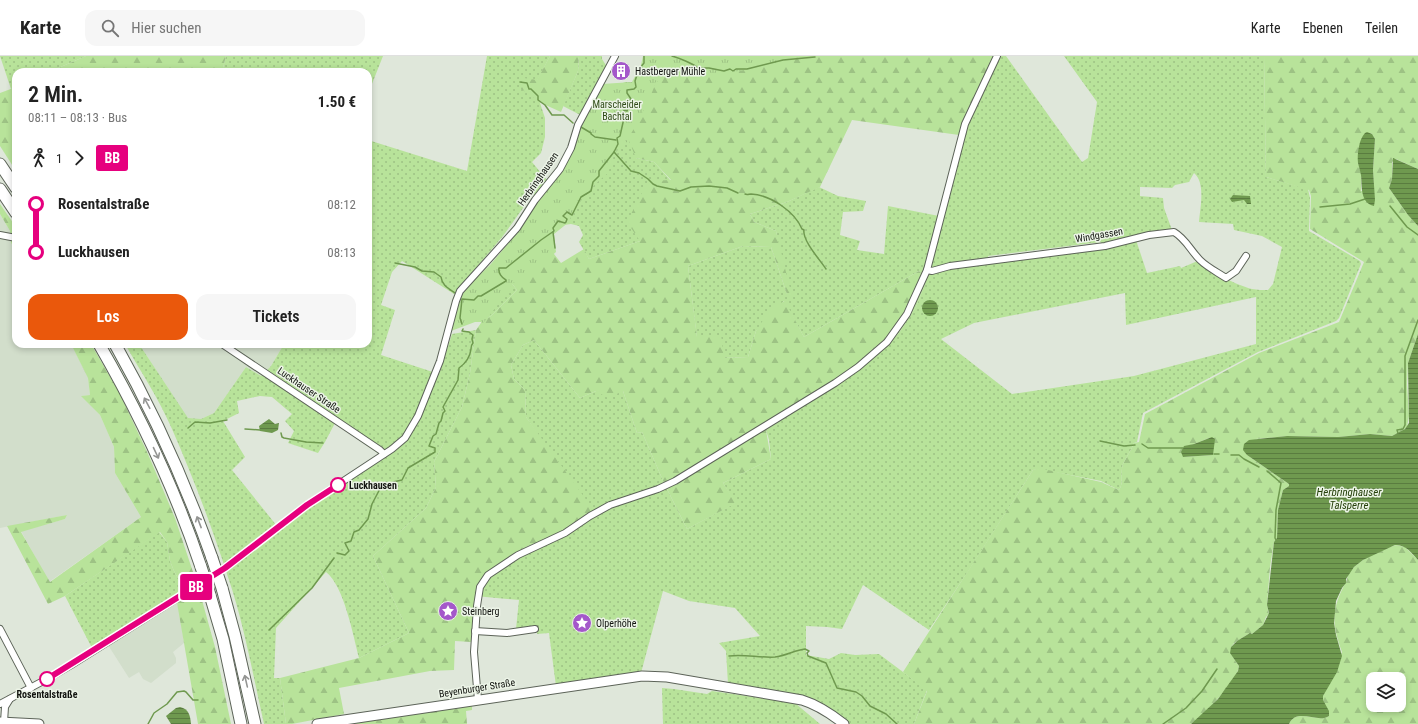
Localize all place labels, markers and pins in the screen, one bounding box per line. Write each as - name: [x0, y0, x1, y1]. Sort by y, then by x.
- building icon: Hastberger Mühle: [610, 60, 632, 82]
- place label: Hastberger Mühle: [635, 66, 706, 77]
- marker: Luckhausen: [330, 477, 346, 493]
- place label: Luckhausen: [349, 480, 397, 491]
- place icon: Steinberg: [437, 600, 459, 622]
- place label: Steinberg: [462, 606, 500, 617]
- place icon: Olperhöhe: [571, 612, 593, 634]
- place label: Olperhöhe: [596, 618, 637, 629]
- marker: Rosentalstraße: [39, 671, 55, 687]
- place label: Rosentalstraße: [17, 689, 78, 700]

